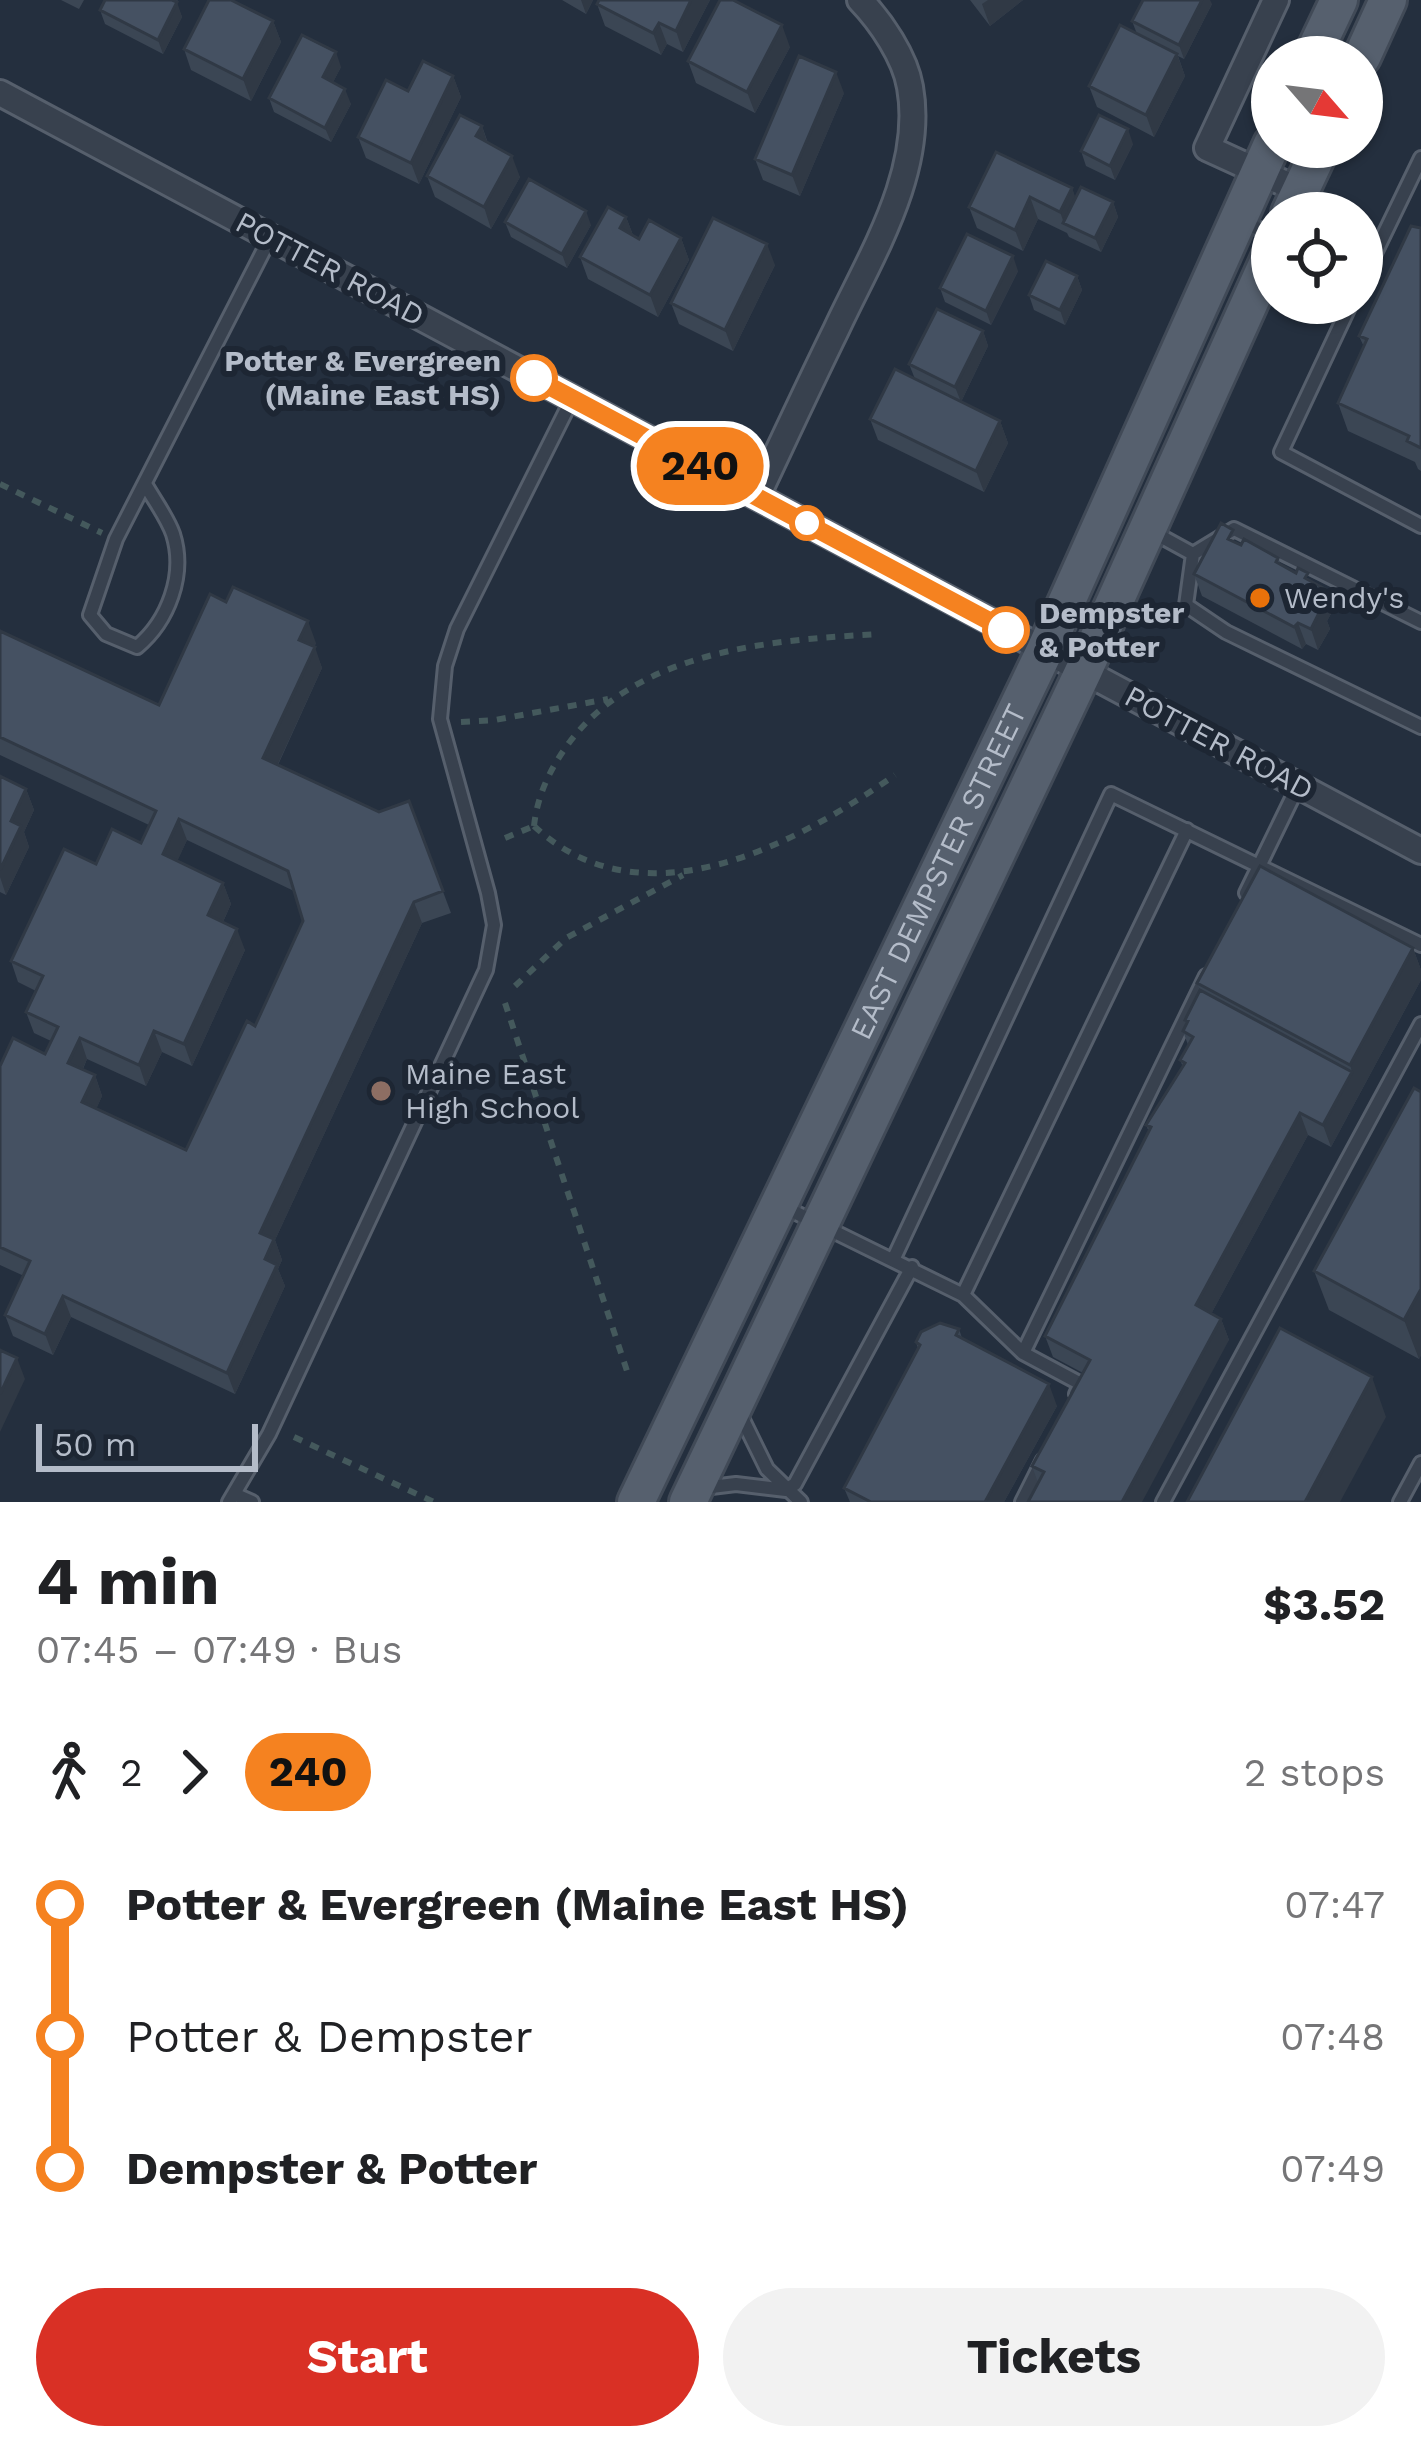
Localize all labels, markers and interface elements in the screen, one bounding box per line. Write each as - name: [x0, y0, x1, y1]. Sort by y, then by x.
- north arrow: [1251, 36, 1383, 168]
- map controls: [1251, 36, 1383, 324]
- button: locate: [1251, 192, 1383, 324]
- street label: POTTER ROAD: [230, 204, 431, 333]
- place label: Potter & Evergreen (Maine East HS): [224, 343, 501, 412]
- marker: Potter & Evergreen (Maine East HS): [512, 356, 556, 400]
- line badge: 240: [631, 427, 769, 505]
- text: 240: [661, 441, 739, 490]
- unlabelled marker: [791, 507, 823, 539]
- place label: Wendy's: [1284, 580, 1404, 615]
- marker: Wendy's: [1247, 585, 1273, 611]
- place label: Dempster & Potter: [1039, 595, 1184, 664]
- marker: Dempster & Potter: [984, 608, 1028, 652]
- street label: POTTER ROAD: [1119, 678, 1320, 807]
- street label: EAST DEMPSTER STREET: [843, 698, 1033, 1045]
- place label: Maine East High School: [405, 1056, 580, 1125]
- marker: Maine East High School: [368, 1078, 394, 1104]
- scale bar: [36, 1418, 258, 1471]
- text: 50 m: [54, 1425, 136, 1464]
- text: 4 min: [36, 1543, 220, 1620]
- text: $3.52: [1263, 1578, 1385, 1631]
- text: 07:45 – 07:49 · Bus: [36, 1627, 402, 1672]
- icon: walk: [36, 1739, 102, 1805]
- icon: forward: [161, 1739, 227, 1805]
- text: 240: [269, 1747, 347, 1796]
- text: 2: [120, 1750, 143, 1795]
- text: 2 stops: [1244, 1750, 1385, 1795]
- text: Potter & Evergreen (Maine East HS): [126, 1878, 909, 1931]
- text: 07:47: [1284, 1882, 1385, 1927]
- text: Potter & Dempster: [126, 2010, 533, 2063]
- text: 07:48: [1280, 2014, 1385, 2059]
- text: Dempster & Potter: [126, 2142, 537, 2195]
- text: 07:49: [1280, 2146, 1385, 2191]
- button: Start: [36, 2288, 699, 2426]
- button: Tickets: [723, 2288, 1385, 2426]

